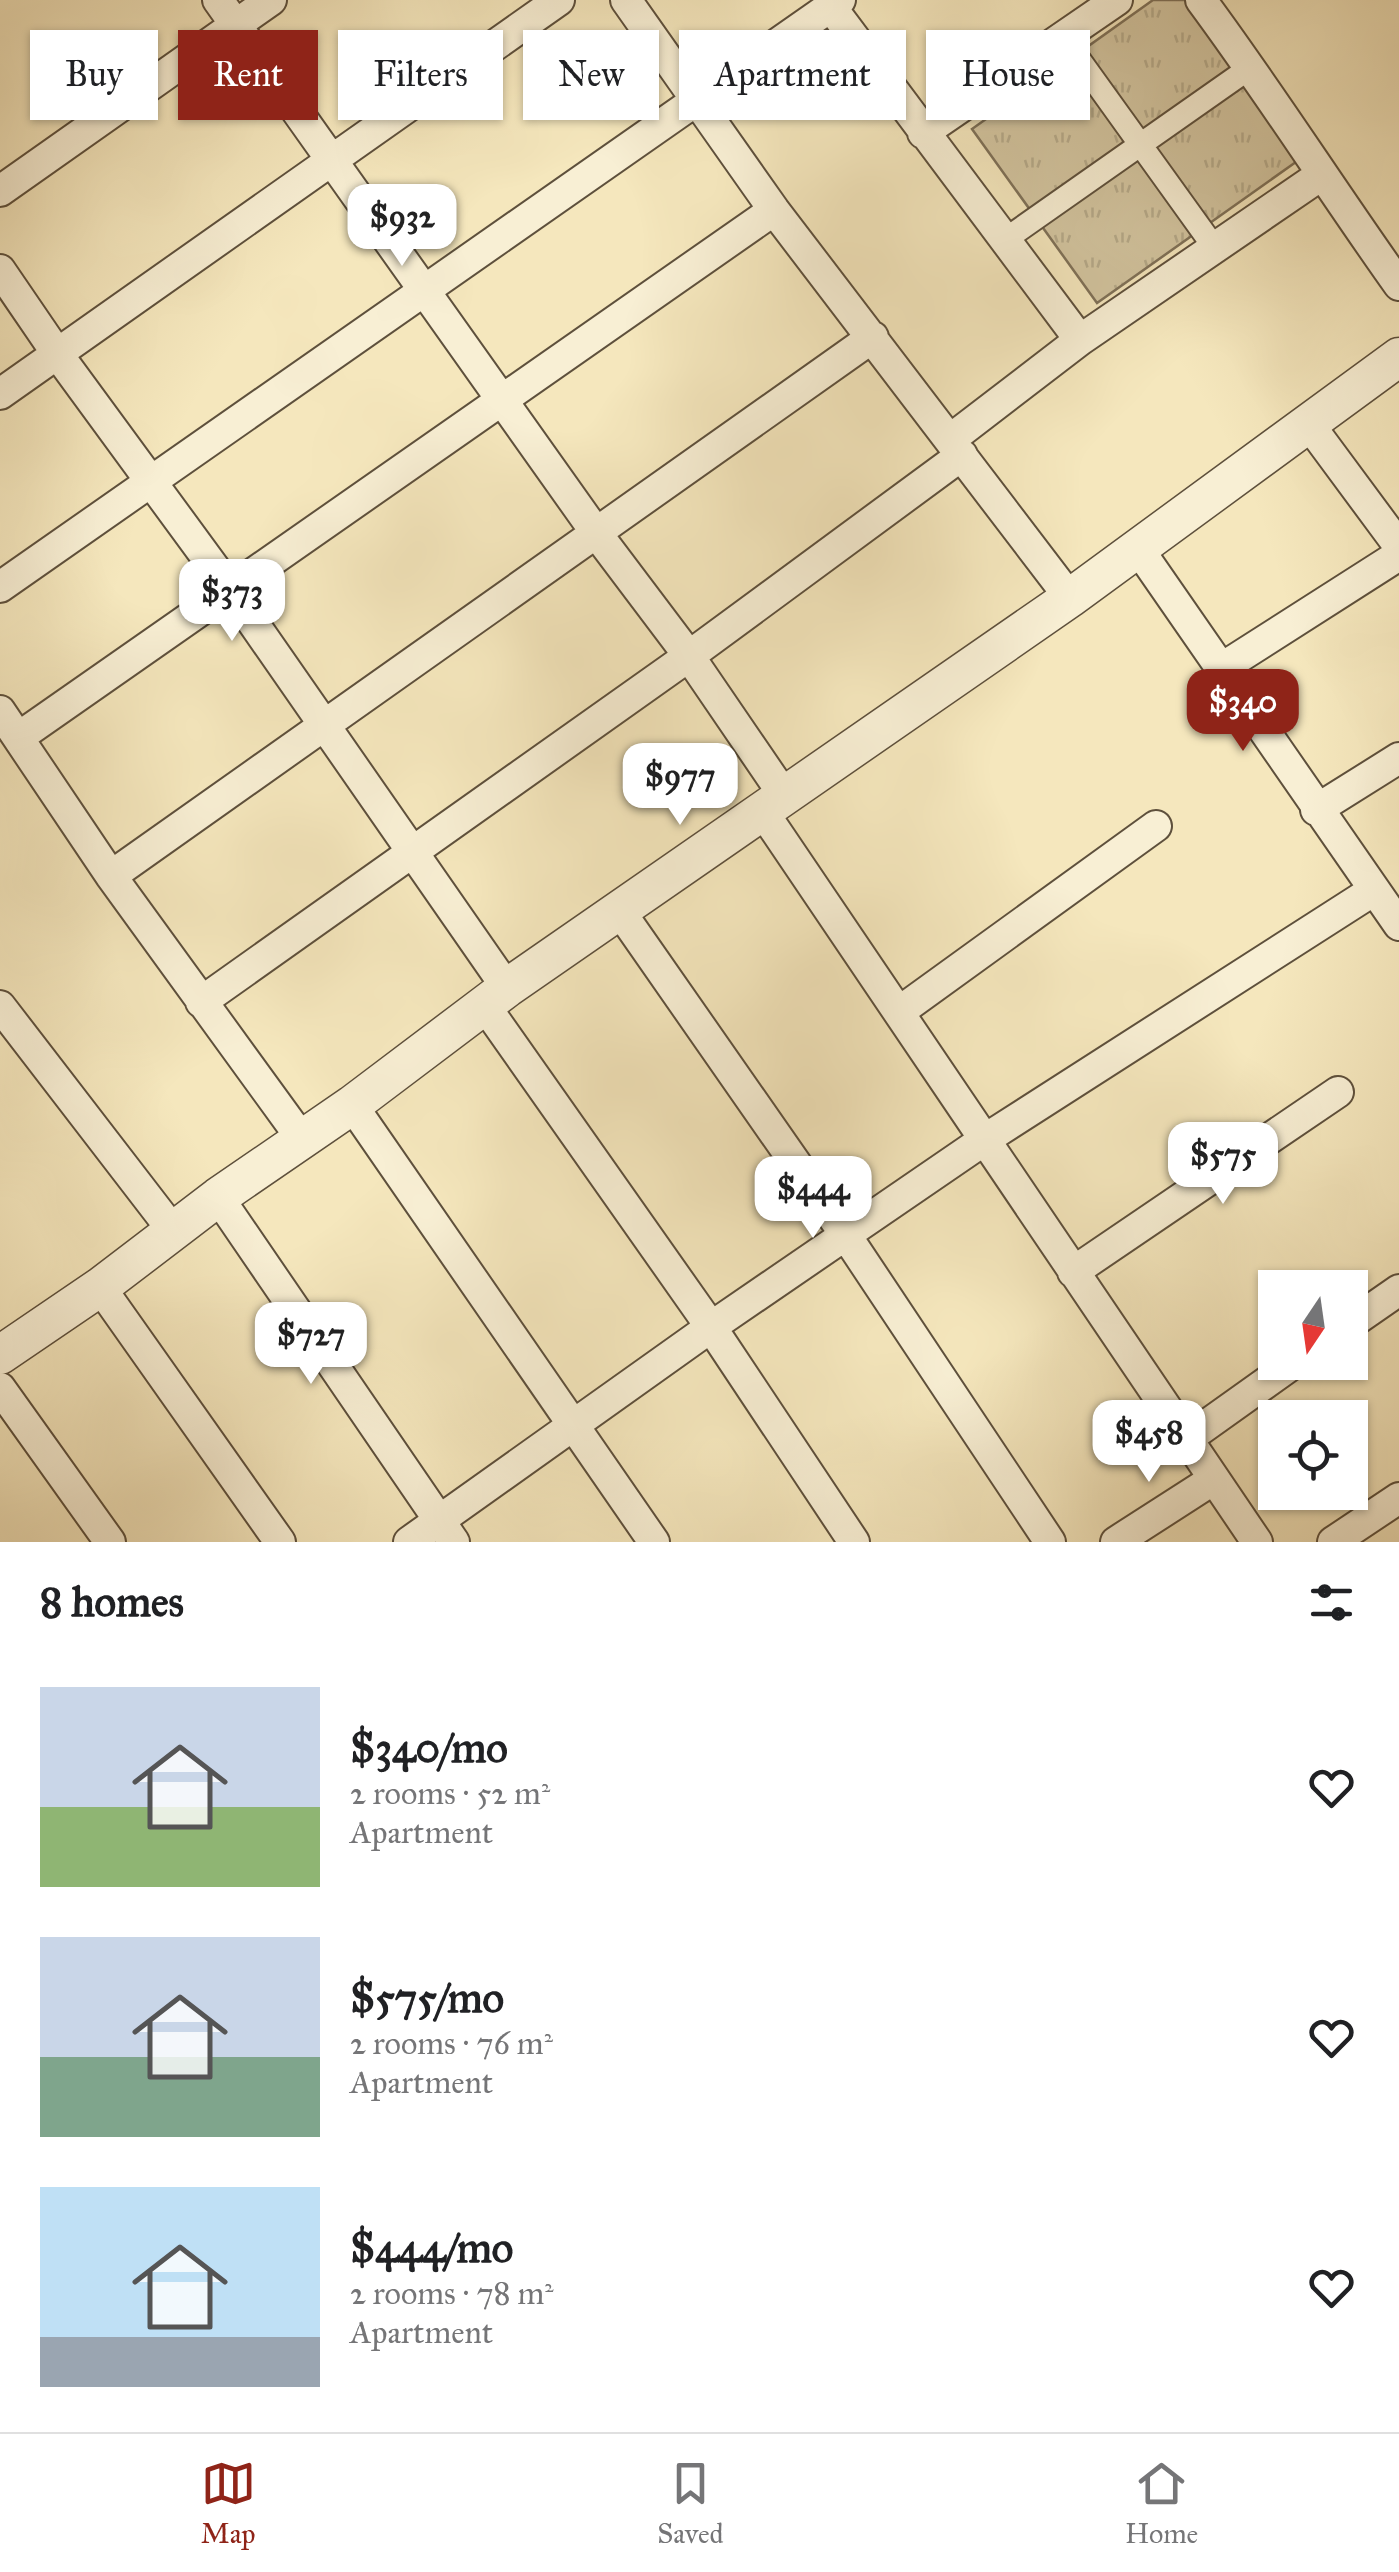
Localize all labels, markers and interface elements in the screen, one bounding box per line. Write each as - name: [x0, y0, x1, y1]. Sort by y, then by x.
- chip: Buy: [30, 30, 158, 120]
- chip: Rent: [178, 30, 318, 120]
- chip: Filters: [338, 30, 503, 120]
- chip: New: [523, 30, 659, 120]
- chip: Apartment: [679, 30, 906, 120]
- chip: House: [926, 30, 1090, 120]
- pin: $932: [343, 184, 461, 269]
- text: $932: [370, 197, 434, 236]
- pin: $373: [173, 559, 291, 644]
- text: $373: [201, 572, 263, 611]
- pin: $340: [1184, 669, 1302, 754]
- text: $340: [1209, 682, 1277, 721]
- pin: $977: [621, 743, 739, 828]
- text: $977: [645, 756, 715, 795]
- pin: $575: [1164, 1122, 1282, 1207]
- text: $575: [1190, 1135, 1256, 1174]
- pin: $444: [754, 1156, 872, 1241]
- text: $444: [777, 1169, 849, 1208]
- north arrow: [1258, 1270, 1368, 1380]
- map controls: [1258, 1270, 1368, 1510]
- pin: $727: [252, 1302, 370, 1387]
- text: $727: [277, 1315, 345, 1354]
- pin: $458: [1090, 1400, 1208, 1485]
- button: locate: [1258, 1400, 1368, 1510]
- text: $458: [1115, 1413, 1183, 1452]
- icon: filters: [1304, 1575, 1359, 1630]
- text: 8 homes: [40, 1576, 184, 1628]
- text: $340/mo: [350, 1722, 508, 1774]
- icon: home: [120, 1727, 240, 1847]
- icon: heart: [1304, 1760, 1359, 1815]
- text: 2 rooms · 52 m²: [350, 1774, 550, 1813]
- text: Apartment: [350, 1813, 493, 1852]
- text: $575/mo: [350, 1972, 504, 2024]
- icon: home: [120, 1977, 240, 2097]
- icon: heart: [1304, 2010, 1359, 2065]
- text: 2 rooms · 76 m²: [350, 2024, 553, 2063]
- text: Apartment: [350, 2063, 493, 2102]
- text: $444/mo: [350, 2222, 513, 2274]
- icon: home: [120, 2227, 240, 2347]
- icon: heart: [1304, 2260, 1359, 2315]
- text: 2 rooms · 78 m²: [350, 2274, 554, 2313]
- text: Apartment: [350, 2313, 493, 2352]
- tab: Map: [201, 2456, 256, 2551]
- tab: Saved: [657, 2456, 724, 2551]
- tab: Home: [1125, 2456, 1198, 2551]

